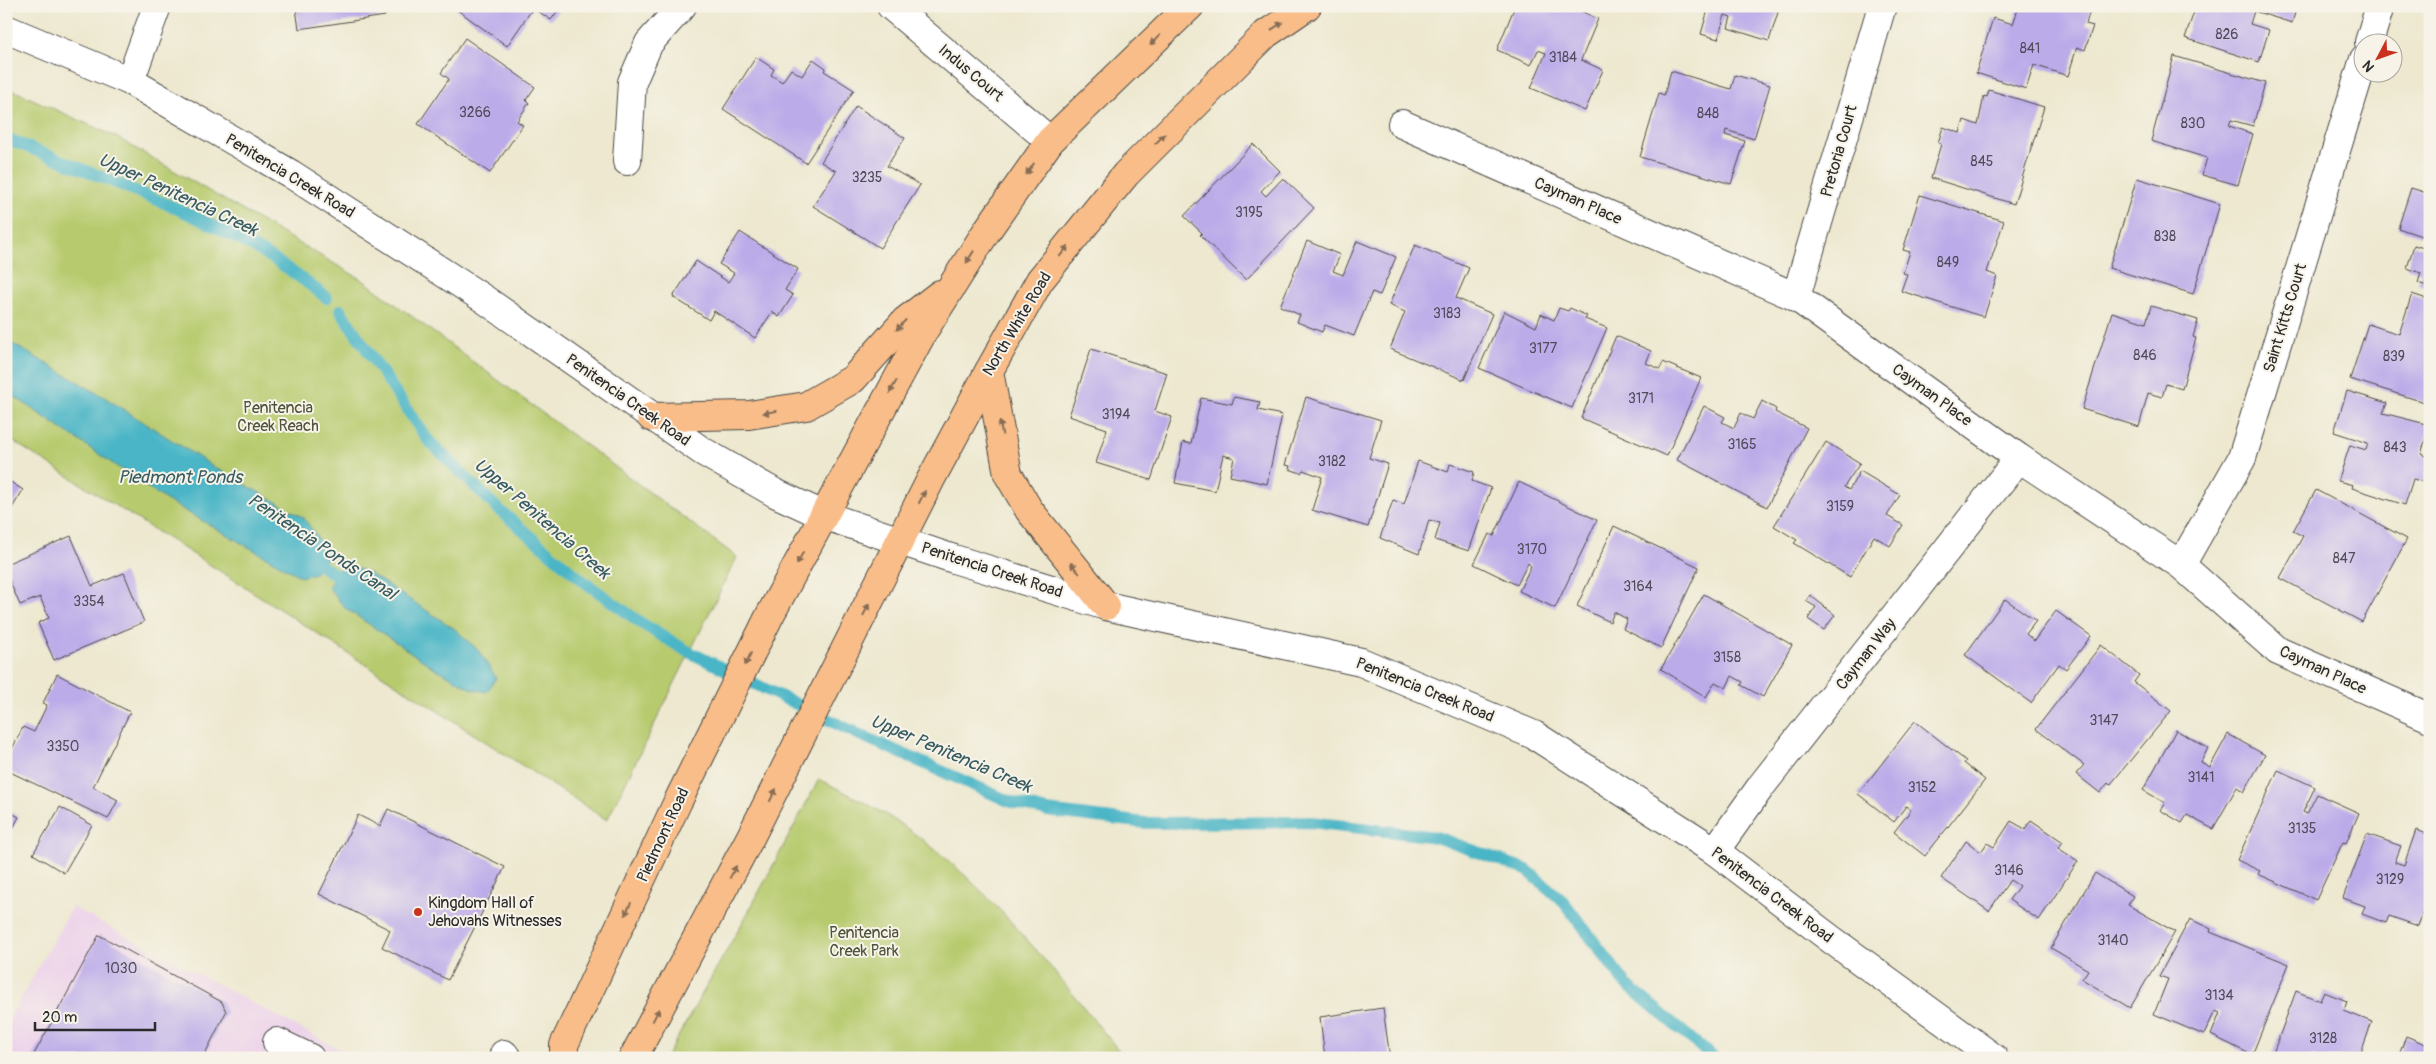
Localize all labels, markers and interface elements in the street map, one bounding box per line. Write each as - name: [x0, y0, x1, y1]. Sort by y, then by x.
- one-way arrow: [1270, 22, 1283, 31]
- house number: 826: [2215, 26, 2239, 43]
- north arrow: [2354, 32, 2404, 82]
- one-way arrow: [1149, 34, 1161, 46]
- street label: Indus Court: [934, 40, 1008, 106]
- house number: 841: [2020, 40, 2040, 57]
- house number: 3184: [1549, 49, 1577, 66]
- text: N: [2359, 57, 2378, 75]
- street label: Pretoria Court: [1816, 102, 1862, 199]
- house number: 3266: [459, 104, 491, 121]
- house number: 848: [1697, 105, 1719, 122]
- house number: 830: [2181, 115, 2205, 132]
- street label: Penitencia Creek Road: [222, 129, 358, 223]
- one-way arrow: [1154, 134, 1166, 146]
- water label: Upper Penitencia Creek: [95, 148, 263, 243]
- house number: 845: [1971, 153, 1993, 170]
- one-way arrow: [1025, 162, 1035, 176]
- house number: 3235: [852, 169, 882, 186]
- street label: Cayman Place: [1531, 173, 1625, 229]
- house number: 3195: [1235, 204, 1263, 221]
- house number: 838: [2154, 228, 2176, 245]
- one-way arrow: [1059, 244, 1069, 257]
- one-way arrow: [966, 250, 975, 263]
- house number: 849: [1937, 254, 1959, 271]
- street label: Saint Kitts Court: [2259, 261, 2311, 375]
- street label: North White Road: [978, 268, 1056, 380]
- house number: 3183: [1433, 305, 1461, 322]
- one-way arrow: [895, 319, 907, 331]
- house number: 3177: [1529, 340, 1558, 357]
- house number: 846: [2133, 347, 2157, 364]
- house number: 839: [2383, 348, 2405, 365]
- street label: Penitencia Creek Road: [562, 349, 694, 451]
- street label: Cayman Place: [1888, 359, 1976, 431]
- one-way arrow: [889, 380, 897, 394]
- house number: 3171: [1628, 390, 1654, 407]
- park label: Penitencia Creek Reach: [237, 398, 319, 436]
- house number: 3194: [1102, 406, 1130, 423]
- one-way arrow: [762, 408, 778, 416]
- one-way arrow: [996, 419, 1004, 435]
- house number: 3165: [1727, 436, 1757, 453]
- house number: 843: [2384, 439, 2407, 456]
- house number: 3182: [1318, 453, 1346, 470]
- water label: Upper Penitencia Creek: [469, 454, 616, 585]
- water label: Piedmont Ponds: [118, 466, 244, 489]
- water label: Penitencia Ponds Canal: [243, 489, 402, 606]
- one-way arrow: [918, 490, 926, 504]
- house number: 3159: [1826, 498, 1854, 515]
- street label: Penitencia Creek Road: [919, 538, 1065, 602]
- house number: 3170: [1517, 541, 1547, 558]
- house number: 847: [2333, 550, 2356, 567]
- one-way arrow: [796, 551, 805, 565]
- one-way arrow: [1070, 561, 1081, 574]
- house number: 3164: [1623, 578, 1653, 595]
- house number: 3354: [73, 593, 105, 610]
- one-way arrow: [862, 603, 870, 617]
- street label: Cayman Way: [1832, 614, 1900, 694]
- street label: Cayman Place: [2276, 641, 2370, 699]
- house number: 3158: [1713, 649, 1741, 666]
- one-way arrow: [744, 651, 752, 666]
- street label: Penitencia Creek Road: [1353, 653, 1497, 727]
- water label: Upper Penitencia Creek: [867, 710, 1036, 799]
- house number: 3147: [2090, 712, 2119, 729]
- house number: 3350: [47, 738, 79, 755]
- house number: 3141: [2188, 769, 2214, 786]
- house number: 3152: [1908, 779, 1937, 796]
- street label: Piedmont Road: [632, 785, 694, 885]
- one-way arrow: [769, 788, 777, 802]
- house number: 3135: [2288, 820, 2316, 837]
- street label: Penitencia Creek Road: [1707, 843, 1837, 947]
- house number: 3146: [1994, 862, 2024, 879]
- one-way arrow: [729, 864, 737, 879]
- house number: 3129: [2376, 871, 2404, 888]
- place label: Kingdom Hall of Jehovahs Witnesses: [428, 893, 562, 931]
- one-way arrow: [624, 902, 632, 916]
- marker: Kingdom Hall of Jehovahs Witnesses: [412, 906, 424, 918]
- park label: Penitencia Creek Park: [829, 923, 899, 961]
- house number: 3140: [2098, 932, 2128, 949]
- house number: 1030: [105, 960, 137, 977]
- house number: 3134: [2204, 987, 2234, 1004]
- scale bar: [35, 999, 155, 1031]
- one-way arrow: [652, 1007, 660, 1022]
- text: 20 m: [42, 1008, 77, 1027]
- house number: 3128: [2309, 1030, 2337, 1047]

